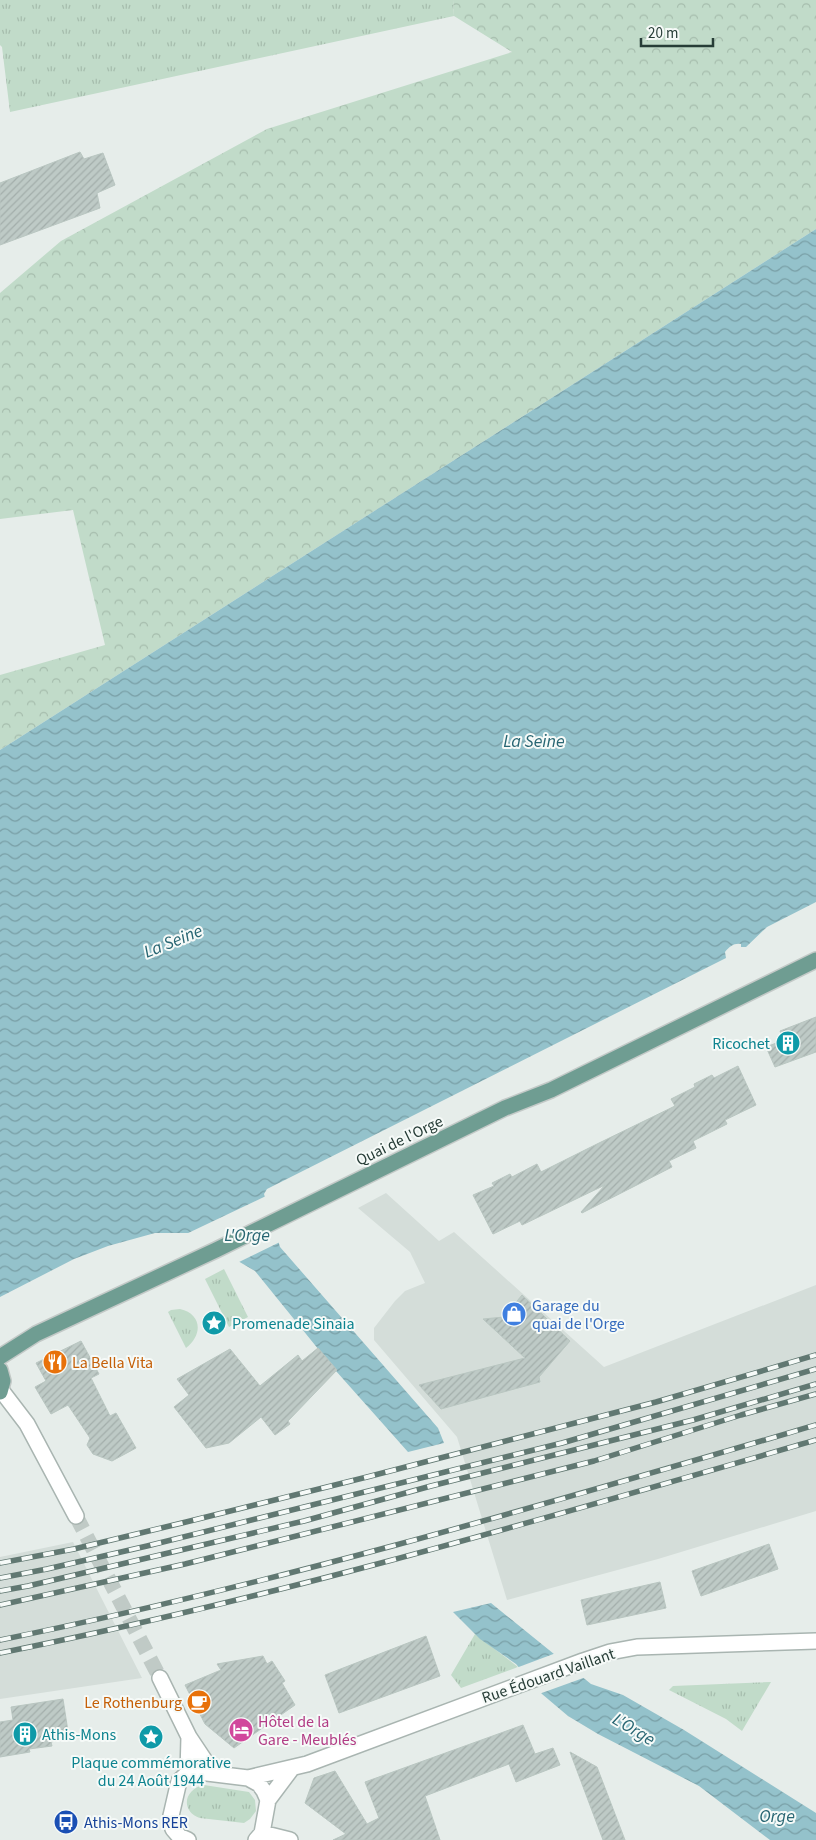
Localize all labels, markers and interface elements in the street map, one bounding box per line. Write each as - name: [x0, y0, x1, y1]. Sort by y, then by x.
- scale bar: [641, 15, 714, 47]
- text: 20 m: [648, 23, 678, 44]
- water label: La Seine: [503, 729, 565, 754]
- water label: La Seine: [140, 918, 207, 965]
- building icon: Ricochet: [775, 1030, 801, 1056]
- place label: Ricochet: [712, 1033, 771, 1055]
- street label: Quai de l'Orge: [352, 1110, 447, 1171]
- water label: L'Orge: [224, 1223, 270, 1248]
- place label: Garage du quai de l'Orge: [532, 1295, 625, 1335]
- shop icon: Garage du quai de l'Orge: [501, 1301, 527, 1327]
- place icon: Promenade Sinaia: [201, 1310, 227, 1336]
- place label: Promenade Sinaia: [232, 1313, 354, 1335]
- restaurant icon: La Bella Vita: [42, 1349, 68, 1375]
- place label: La Bella Vita: [72, 1352, 153, 1374]
- street label: Rue Édouard Vaillant: [479, 1643, 618, 1709]
- cafe icon: Le Rothenburg: [186, 1689, 212, 1715]
- place label: Le Rothenburg: [84, 1692, 182, 1714]
- water label: L'Orge: [608, 1707, 660, 1752]
- place label: Hôtel de la Gare - Meublés: [258, 1711, 357, 1751]
- hotel icon: Hôtel de la Gare - Meublés: [228, 1717, 254, 1743]
- building icon: Athis-Mons: [12, 1721, 38, 1747]
- place label: Athis-Mons: [42, 1724, 116, 1746]
- place icon: Plaque commémorative du 24 Août 1944: [138, 1724, 164, 1750]
- place label: Plaque commémorative du 24 Août 1944: [71, 1752, 231, 1792]
- water label: Orge: [759, 1804, 795, 1829]
- bus stop icon: Athis-Mons RER: [53, 1809, 79, 1835]
- place label: Athis-Mons RER: [84, 1812, 188, 1834]

